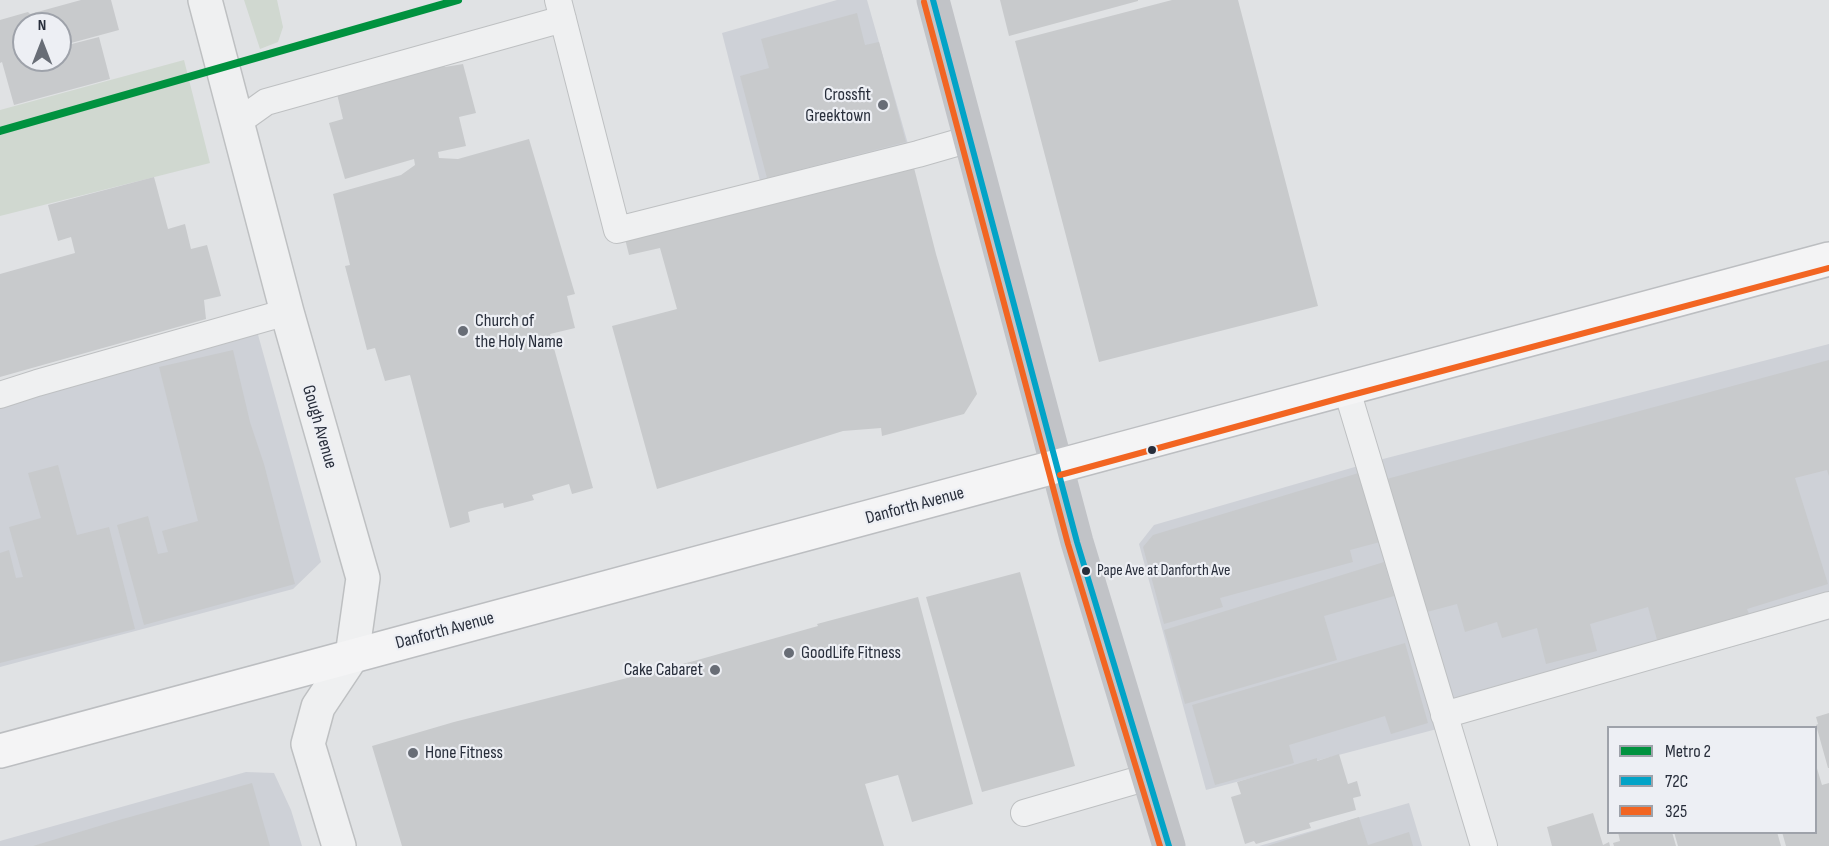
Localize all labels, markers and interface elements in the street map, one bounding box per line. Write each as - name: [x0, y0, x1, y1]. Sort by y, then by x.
- north arrow: [12, 12, 72, 72]
- text: N: [38, 16, 46, 35]
- place label: Crossfit Greektown: [805, 84, 871, 127]
- marker: Crossfit Greektown: [876, 98, 890, 112]
- place label: Church of the Holy Name: [475, 310, 563, 352]
- marker: Church of the Holy Name: [456, 324, 470, 338]
- street label: Gough Avenue: [297, 383, 341, 471]
- unlabelled marker: [1146, 444, 1158, 456]
- street label: Danforth Avenue: [863, 482, 967, 530]
- place label: Pape Ave at Danforth Ave: [1097, 561, 1230, 581]
- marker: Pape Ave at Danforth Ave: [1080, 565, 1092, 577]
- street label: Danforth Avenue: [393, 607, 497, 655]
- place label: GoodLife Fitness: [801, 642, 901, 664]
- marker: GoodLife Fitness: [782, 646, 796, 660]
- place label: Cake Cabaret: [624, 659, 703, 681]
- marker: Cake Cabaret: [708, 663, 722, 677]
- legend: [1607, 726, 1817, 834]
- text: Metro 2: [1665, 741, 1711, 762]
- place label: Hone Fitness: [425, 742, 503, 764]
- marker: Hone Fitness: [406, 746, 420, 760]
- text: 72C: [1665, 771, 1688, 792]
- text: 325: [1665, 801, 1687, 822]

